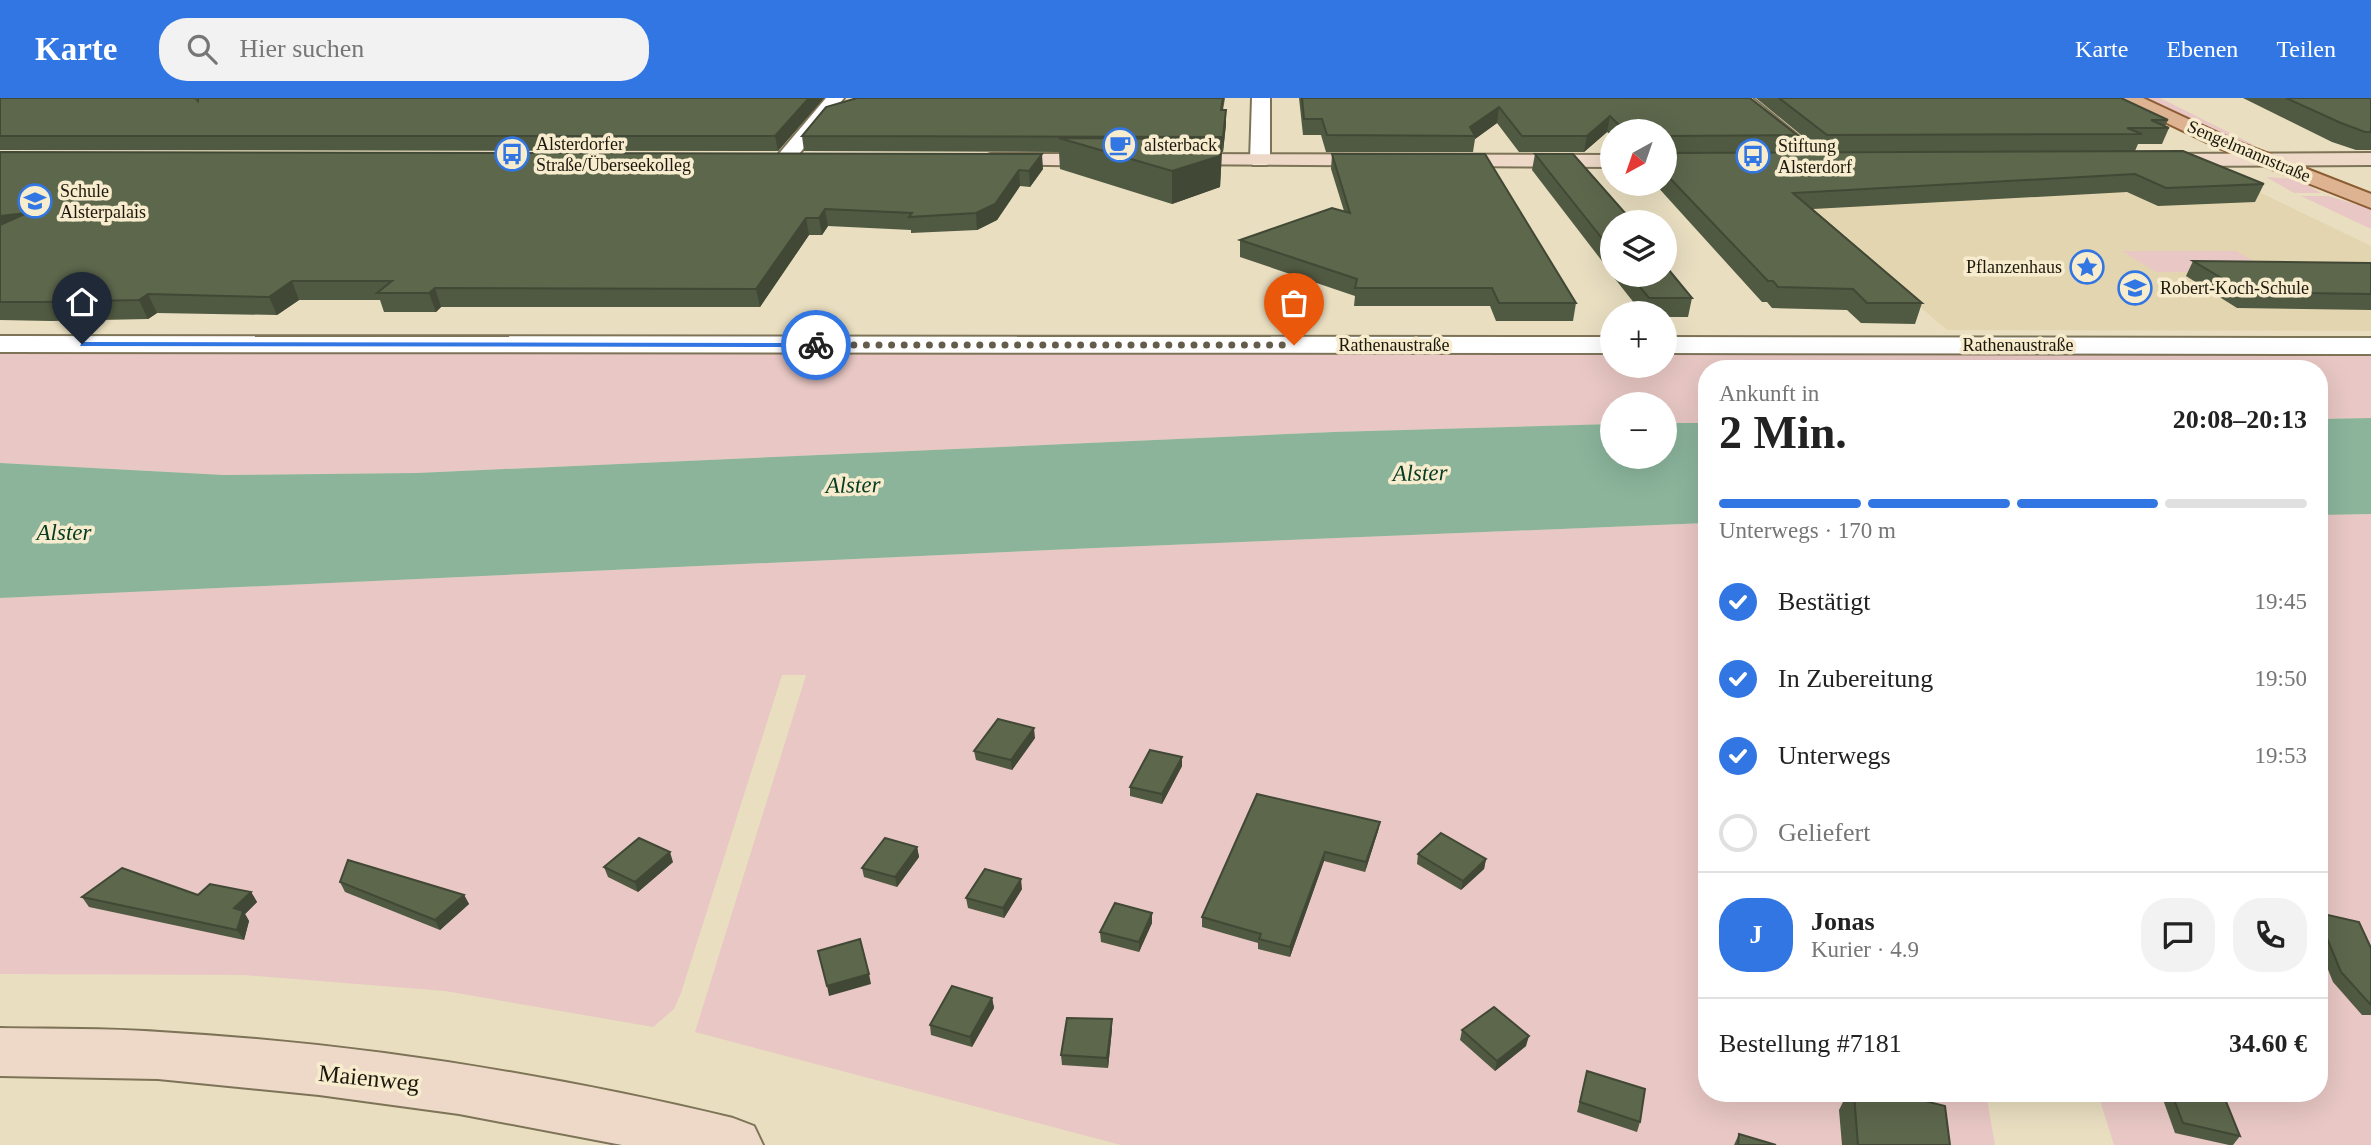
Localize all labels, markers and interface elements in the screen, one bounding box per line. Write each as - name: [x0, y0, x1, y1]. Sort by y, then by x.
- search box: [159, 18, 649, 81]
- icon: search: [183, 30, 221, 68]
- text: Karte: [35, 31, 117, 67]
- text: Hier suchen: [239, 34, 364, 63]
- text: Karte: [2075, 36, 2128, 62]
- text: Ebenen: [2166, 36, 2238, 62]
- text: Teilen: [2276, 36, 2336, 62]
- street label: Sengelmannstraße: [2184, 116, 2314, 186]
- north arrow: [1600, 119, 1676, 196]
- map controls: [1600, 119, 1677, 469]
- cafe icon: alsterback: [1101, 126, 1139, 164]
- place label: Alsterdorfer Straße/Überseekolleg: [536, 134, 691, 175]
- bus stop icon: Alsterdorfer Straße/Überseekolleg: [493, 135, 531, 173]
- place label: alsterback: [1144, 135, 1217, 155]
- place label: Stiftung Alsterdorf: [1778, 136, 1852, 177]
- bus stop icon: Stiftung Alsterdorf: [1734, 137, 1772, 175]
- place label: Schule Alsterpalais: [60, 181, 146, 222]
- school or university icon: Schule Alsterpalais: [16, 182, 54, 220]
- button: layers: [1600, 210, 1677, 287]
- place icon: Pflanzenhaus: [2068, 248, 2106, 286]
- place label: Pflanzenhaus: [1966, 257, 2062, 277]
- school or university icon: Robert-Koch-Schule: [2116, 269, 2154, 307]
- pin: [52, 272, 112, 344]
- pin: [1264, 273, 1324, 345]
- place label: Robert-Koch-Schule: [2160, 278, 2309, 298]
- icon: home: [63, 283, 101, 321]
- icon: bag: [1275, 284, 1313, 322]
- button: +: [1600, 301, 1677, 378]
- courier: [781, 310, 851, 380]
- icon: bike: [797, 326, 835, 364]
- street label: Rathenaustraße: [1339, 335, 1449, 355]
- street label: Rathenaustraße: [1963, 335, 2073, 355]
- text: Ankunft in: [1719, 381, 1819, 406]
- button: −: [1600, 392, 1677, 469]
- text: 20:08–20:13: [2173, 405, 2307, 434]
- text: 2 Min.: [1719, 407, 1847, 458]
- water label: Alster: [1390, 460, 1449, 486]
- water label: Alster: [823, 472, 882, 498]
- text: Unterwegs · 170 m: [1719, 518, 1896, 543]
- water label: Alster: [35, 520, 93, 545]
- icon: check: [1719, 583, 1757, 621]
- text: Bestätigt: [1778, 587, 1870, 616]
- text: 19:45: [2255, 589, 2307, 614]
- icon: check: [1719, 660, 1757, 698]
- text: In Zubereitung: [1778, 664, 1933, 693]
- text: 19:50: [2255, 666, 2307, 691]
- icon: check: [1719, 737, 1757, 775]
- text: Unterwegs: [1778, 741, 1891, 770]
- text: 19:53: [2255, 743, 2307, 768]
- text: Geliefert: [1778, 818, 1870, 847]
- button: chat: [2141, 898, 2215, 972]
- button: phone: [2233, 898, 2307, 972]
- text: Jonas: [1811, 907, 1875, 936]
- text: J: [1750, 920, 1763, 949]
- text: Kurier · 4.9: [1811, 937, 1919, 962]
- text: Bestellung #7181: [1719, 1029, 1902, 1058]
- text: 34.60 €: [2229, 1029, 2307, 1058]
- street label: Maienweg: [317, 1060, 421, 1096]

